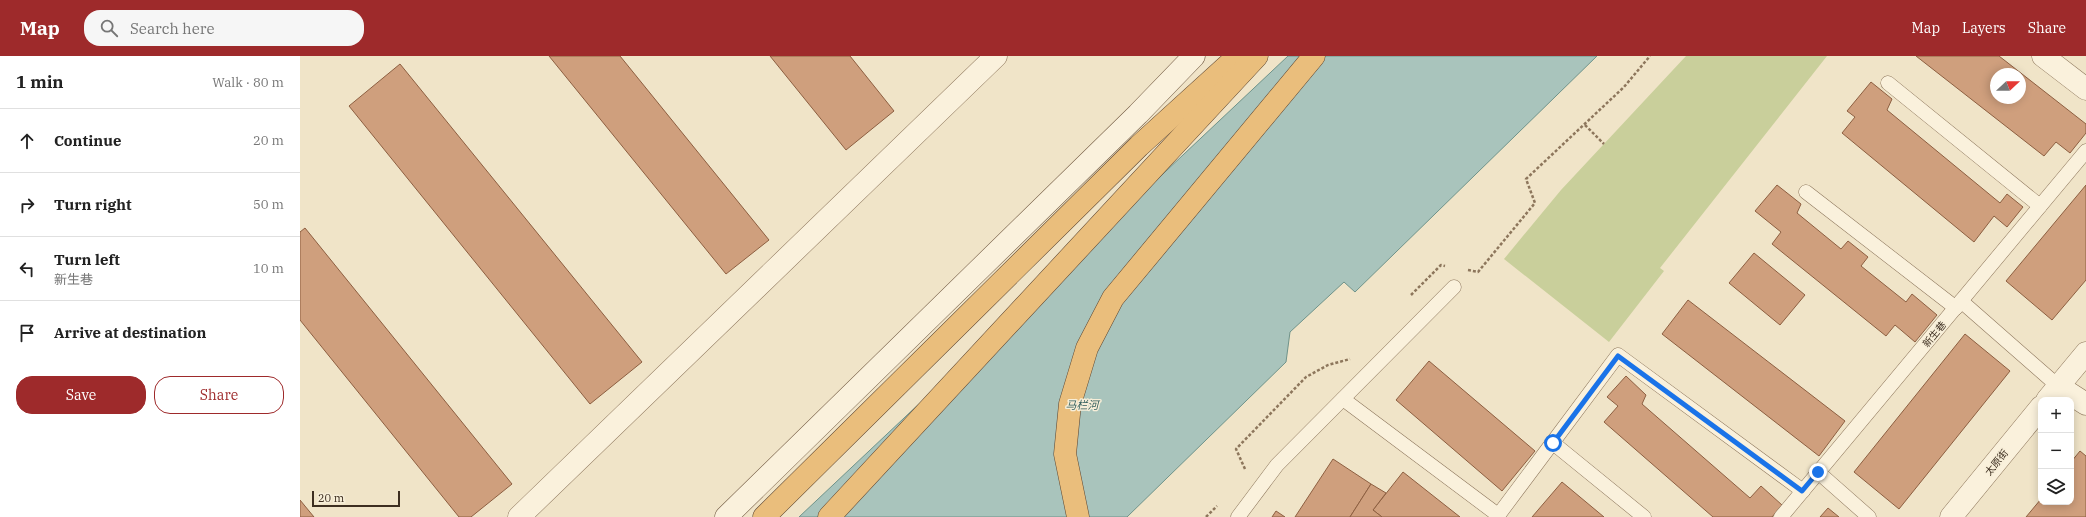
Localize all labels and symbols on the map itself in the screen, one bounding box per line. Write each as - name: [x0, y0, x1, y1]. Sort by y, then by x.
- north arrow: [1990, 68, 2026, 104]
- street label: 新生巷: [1920, 319, 1949, 350]
- water label: 马栏河: [1066, 398, 1100, 412]
- route start: [1544, 434, 1562, 452]
- street label: 太原街: [1982, 447, 2011, 478]
- route end: [1809, 463, 1827, 481]
- scale bar: [312, 489, 400, 508]

